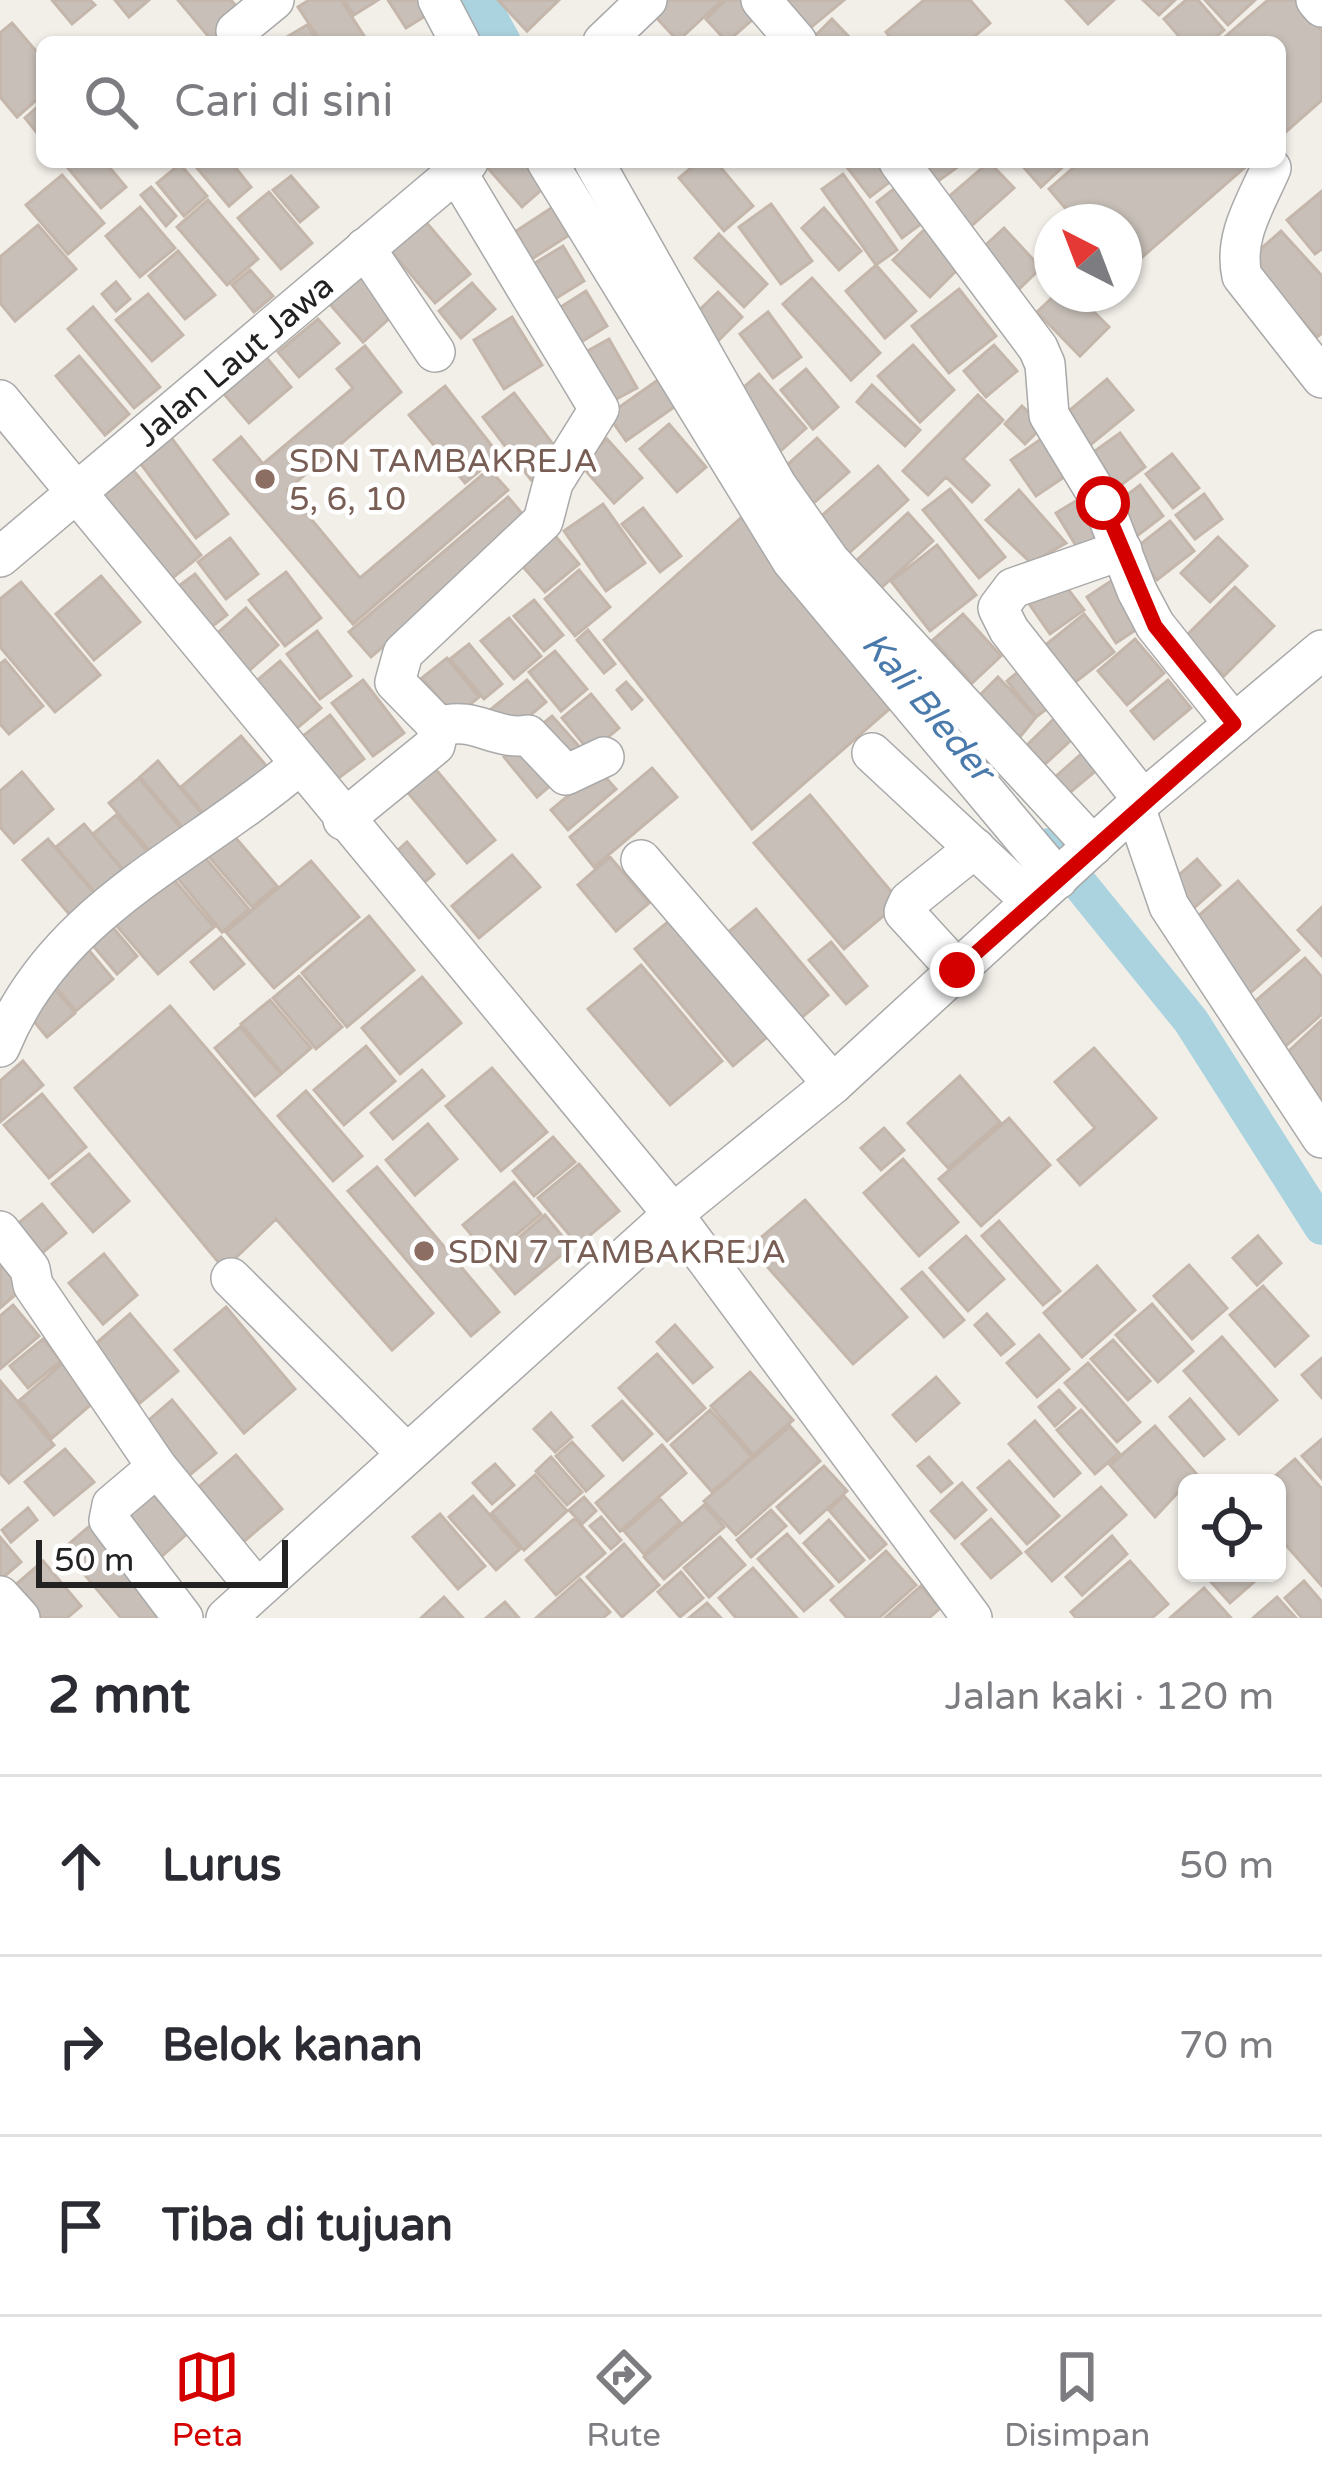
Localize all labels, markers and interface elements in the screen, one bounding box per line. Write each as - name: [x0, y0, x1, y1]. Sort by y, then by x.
- search box: [36, 36, 1286, 168]
- icon: search: [78, 69, 144, 135]
- text: Cari di sini: [174, 75, 393, 129]
- north arrow: [1034, 204, 1142, 312]
- street label: Jalan Laut Jawa: [128, 266, 341, 455]
- place label: SDN TAMBAKREJA 5, 6, 10: [289, 442, 598, 519]
- marker: SDN TAMBAKREJA 5, 6, 10: [252, 466, 278, 492]
- route start: [1076, 476, 1130, 530]
- water label: Kali Bleder: [853, 623, 1006, 794]
- route end: [930, 943, 984, 997]
- place label: SDN 7 TAMBAKREJA: [448, 1233, 786, 1272]
- marker: SDN 7 TAMBAKREJA: [411, 1238, 437, 1264]
- map controls: [1178, 1474, 1286, 1582]
- button: locate: [1178, 1474, 1286, 1582]
- scale bar: [36, 1534, 288, 1587]
- text: 50 m: [54, 1541, 134, 1580]
- text: 2 mnt: [48, 1665, 190, 1727]
- text: Jalan kaki · 120 m: [945, 1673, 1274, 1720]
- icon: ahead: [48, 1833, 114, 1899]
- text: Lurus: [162, 1839, 282, 1893]
- text: 50 m: [1179, 1842, 1274, 1889]
- icon: right: [48, 2013, 114, 2079]
- text: Belok kanan: [162, 2019, 423, 2073]
- text: 70 m: [1179, 2022, 1274, 2069]
- icon: arrive: [48, 2193, 114, 2259]
- text: Tiba di tujuan: [162, 2199, 453, 2253]
- tab: Peta: [172, 2344, 243, 2455]
- tab: Rute: [586, 2344, 661, 2455]
- tab: Disimpan: [1004, 2344, 1150, 2455]

